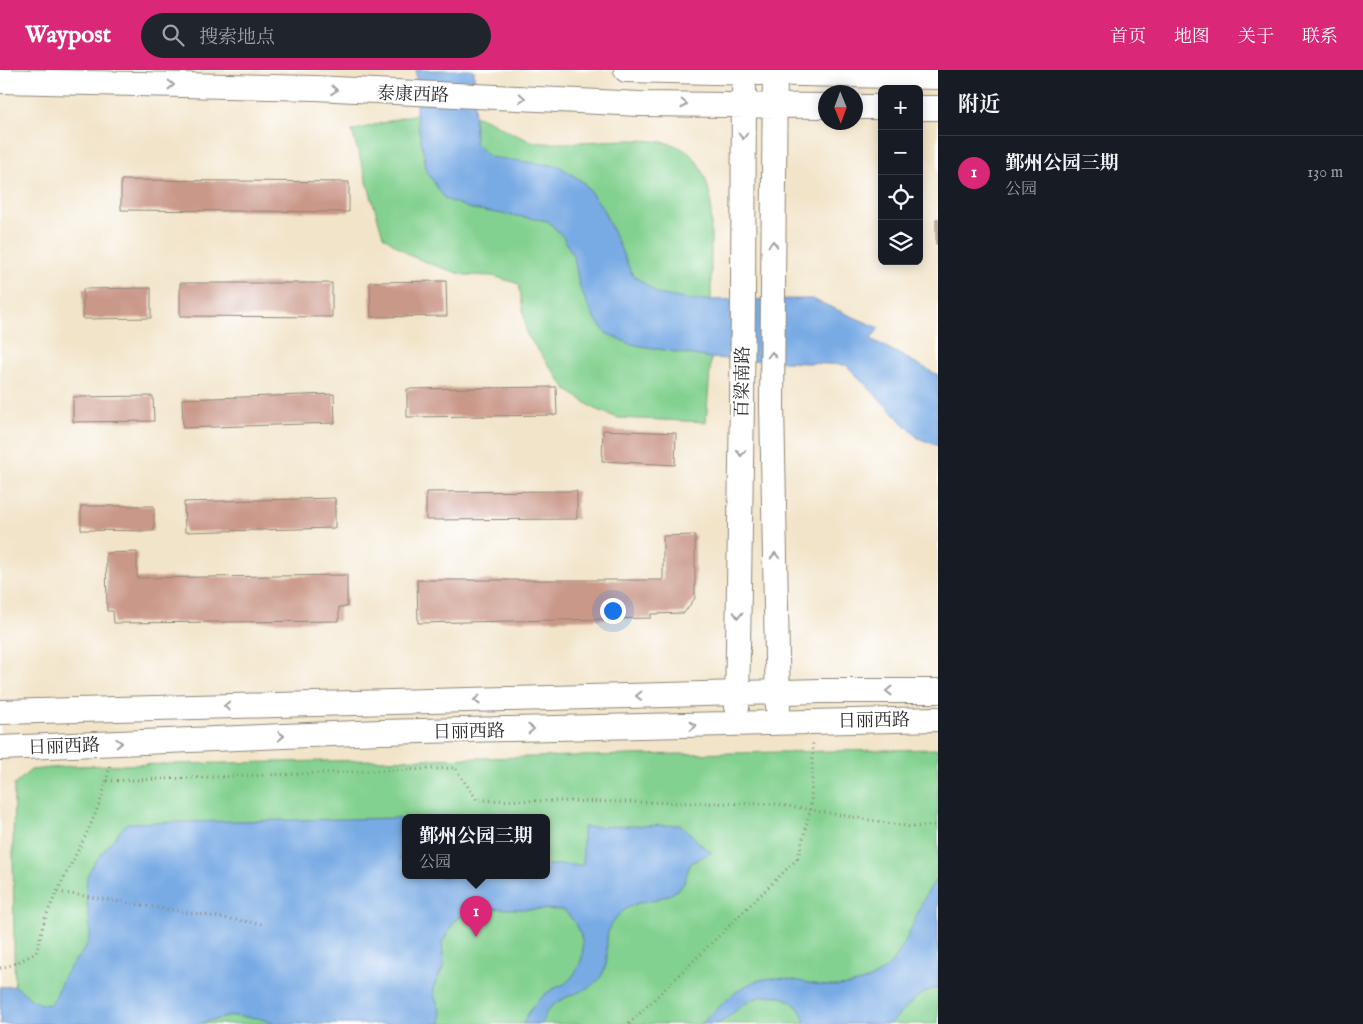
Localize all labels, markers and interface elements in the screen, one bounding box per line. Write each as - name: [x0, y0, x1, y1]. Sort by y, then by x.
- search box: [141, 13, 491, 58]
- text: Waypost: [25, 20, 111, 51]
- icon: search: [159, 21, 187, 49]
- text: 搜索地点: [199, 26, 275, 50]
- text: 首页: [1110, 26, 1146, 49]
- text: 地图: [1174, 26, 1210, 49]
- text: 关于: [1238, 26, 1274, 49]
- text: 联系: [1302, 26, 1338, 49]
- one-way arrow: [168, 80, 175, 90]
- street label: 泰康西路: [377, 83, 449, 108]
- one-way arrow: [330, 84, 338, 95]
- north arrow: [818, 85, 863, 130]
- map controls: [878, 85, 923, 265]
- button: +: [878, 85, 923, 130]
- text: 附近: [958, 92, 1000, 119]
- one-way arrow: [518, 93, 526, 104]
- one-way arrow: [680, 99, 688, 109]
- button: −: [878, 130, 923, 175]
- one-way arrow: [738, 132, 748, 140]
- text: 鄞州公园三期: [1005, 152, 1119, 176]
- text: 1: [971, 163, 977, 183]
- text: 130 m: [1307, 163, 1343, 183]
- button: locate: [878, 175, 923, 220]
- text: 公园: [1005, 180, 1037, 200]
- button: layers: [878, 220, 923, 265]
- one-way arrow: [768, 240, 778, 248]
- street label: 百梁南路: [731, 346, 756, 418]
- one-way arrow: [767, 351, 777, 359]
- one-way arrow: [736, 450, 746, 457]
- one-way arrow: [770, 552, 780, 560]
- your location: [600, 598, 626, 624]
- one-way arrow: [733, 612, 743, 620]
- one-way arrow: [885, 686, 893, 696]
- one-way arrow: [635, 690, 643, 701]
- one-way arrow: [473, 695, 480, 705]
- one-way arrow: [223, 701, 231, 712]
- street label: 日丽西路: [838, 709, 910, 734]
- street label: 日丽西路: [433, 720, 505, 745]
- one-way arrow: [690, 721, 698, 732]
- one-way arrow: [527, 724, 535, 735]
- one-way arrow: [277, 731, 285, 742]
- street label: 日丽西路: [28, 735, 100, 760]
- one-way arrow: [115, 738, 123, 749]
- popup: [402, 814, 550, 879]
- text: 鄞州公园三期: [419, 825, 533, 849]
- text: 公园: [419, 853, 451, 873]
- pin: 1: [460, 896, 492, 937]

